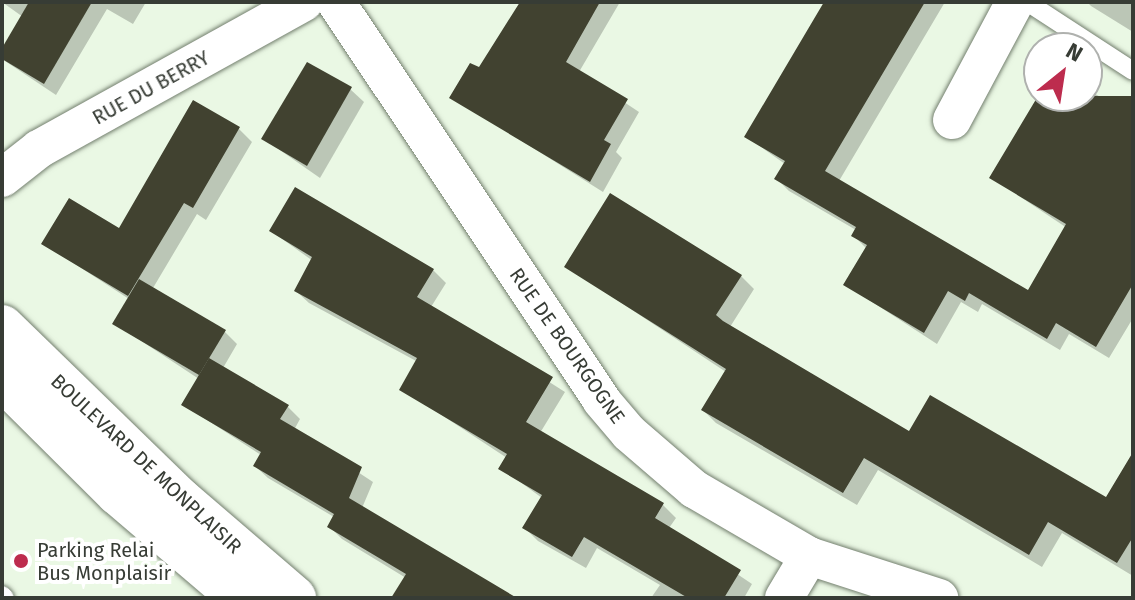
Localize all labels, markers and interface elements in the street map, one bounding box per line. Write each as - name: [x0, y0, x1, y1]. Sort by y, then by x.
- north arrow: [1023, 32, 1103, 112]
- text: N: [1061, 37, 1087, 68]
- street label: RUE DU BERRY: [88, 46, 214, 130]
- street label: RUE DE BOURGOGNE: [504, 263, 630, 429]
- street label: BOULEVARD DE MONPLAISIR: [46, 369, 246, 559]
- place label: Parking Relai Bus Monplaisir: [37, 538, 171, 585]
- marker: Parking Relai Bus Monplaisir: [12, 552, 30, 570]

